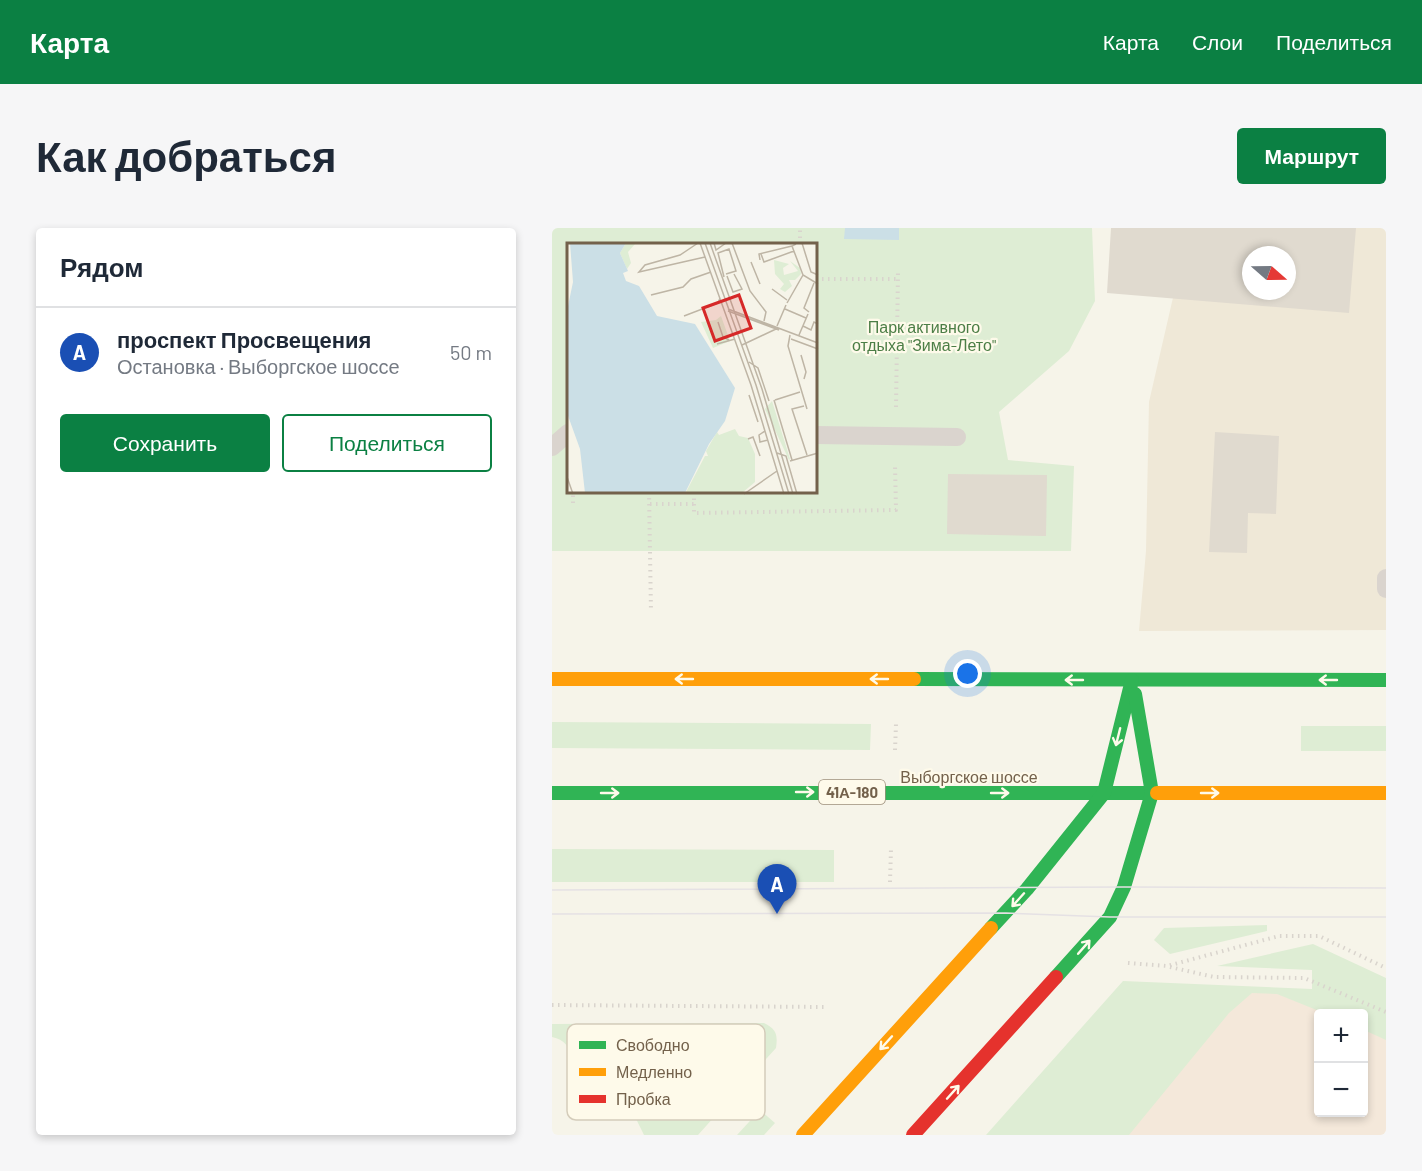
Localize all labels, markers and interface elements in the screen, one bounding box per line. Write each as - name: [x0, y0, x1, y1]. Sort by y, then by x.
- text: Карта: [30, 25, 109, 59]
- text: Карта: [1103, 29, 1159, 54]
- text: Слои: [1192, 29, 1243, 54]
- text: Поделиться: [1276, 29, 1392, 54]
- button: Маршрут: [1237, 128, 1386, 184]
- text: Как добраться: [36, 130, 336, 180]
- inset map: [567, 243, 818, 494]
- north arrow: [1242, 246, 1296, 300]
- text: Рядом: [60, 251, 143, 282]
- park label: Парк активного отдыха "Зима-Лето": [852, 317, 996, 354]
- text: проспект Просвещения: [117, 326, 371, 352]
- text: A: [73, 340, 86, 364]
- text: 50 m: [450, 340, 492, 364]
- text: Остановка · Выборгское шоссе: [117, 354, 400, 378]
- button: Сохранить: [60, 414, 270, 472]
- button: Поделиться: [282, 414, 492, 472]
- your location: [953, 659, 982, 688]
- one-way arrow: [674, 673, 694, 685]
- one-way arrow: [869, 673, 889, 685]
- one-way arrow: [1064, 674, 1084, 686]
- one-way arrow: [1318, 674, 1338, 686]
- one-way arrow: [1112, 727, 1124, 746]
- street label: Выборгское шоссе: [900, 767, 1038, 786]
- road number: 41А-180: [819, 780, 885, 804]
- one-way arrow: [795, 786, 815, 798]
- one-way arrow: [600, 787, 620, 799]
- one-way arrow: [990, 787, 1010, 799]
- one-way arrow: [1200, 787, 1220, 799]
- pin: A: [758, 864, 796, 914]
- one-way arrow: [1011, 892, 1025, 907]
- one-way arrow: [1077, 940, 1091, 955]
- map controls: [1314, 1009, 1368, 1117]
- button: +: [1314, 1009, 1368, 1063]
- legend: [567, 1024, 765, 1120]
- text: Свободно: [616, 1035, 690, 1054]
- one-way arrow: [879, 1035, 893, 1050]
- text: Медленно: [616, 1062, 692, 1081]
- button: −: [1314, 1063, 1368, 1117]
- one-way arrow: [946, 1085, 960, 1100]
- text: Пробка: [616, 1089, 671, 1108]

